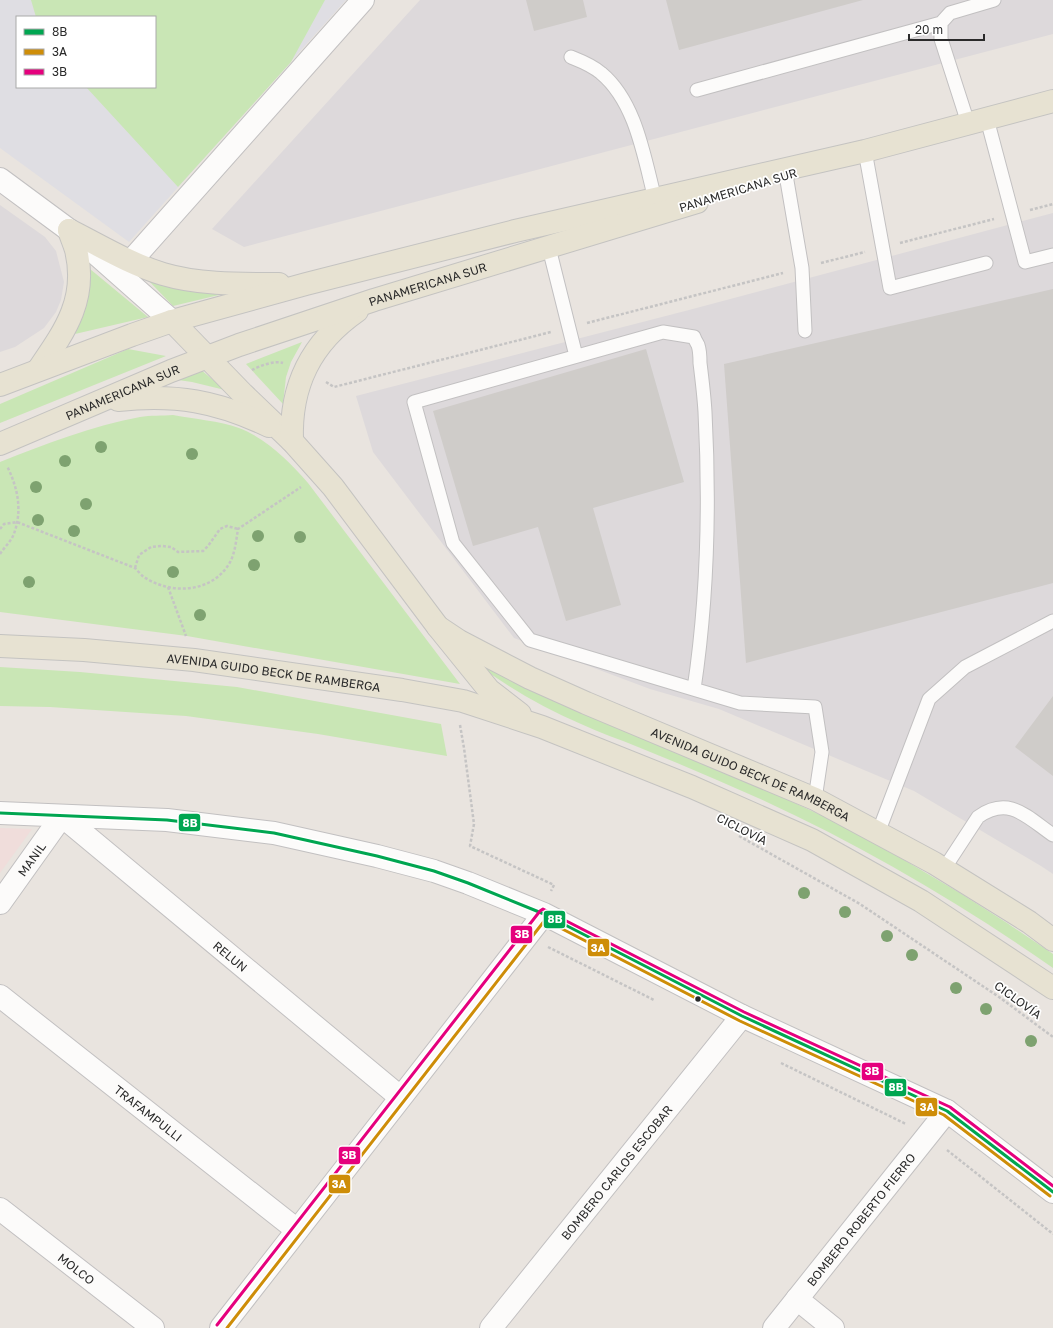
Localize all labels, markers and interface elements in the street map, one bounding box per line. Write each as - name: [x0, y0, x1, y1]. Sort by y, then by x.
- legend: [16, 16, 156, 88]
- scale bar: [909, 16, 984, 42]
- text: 20 m: [915, 22, 943, 37]
- text: 8B: [52, 24, 67, 39]
- text: 3A: [52, 44, 67, 59]
- text: 3B: [52, 64, 67, 79]
- street label: PANAMERICANA SUR: [677, 165, 799, 215]
- street label: PANAMERICANA SUR: [367, 259, 488, 309]
- street label: PANAMERICANA SUR: [63, 361, 181, 423]
- street label: AVENIDA GUIDO BECK DE RAMBERGA: [166, 650, 381, 694]
- street label: AVENIDA GUIDO BECK DE RAMBERGA: [649, 724, 853, 824]
- street label: CICLOVÍA: [714, 810, 770, 848]
- line badge: 8B: [178, 813, 201, 832]
- text: 8B: [183, 816, 198, 829]
- street label: MANIL: [14, 839, 49, 879]
- line badge: 8B: [543, 910, 566, 929]
- text: 8B: [548, 912, 563, 925]
- line badge: 3B: [510, 925, 533, 944]
- text: 3B: [515, 927, 529, 940]
- street label: RELUN: [210, 938, 251, 975]
- line badge: 3A: [587, 938, 610, 957]
- text: 3A: [591, 941, 605, 954]
- street label: CICLOVÍA: [991, 978, 1045, 1022]
- unlabelled marker: [693, 994, 703, 1004]
- line badge: 3B: [861, 1062, 884, 1081]
- text: 3B: [865, 1064, 879, 1077]
- line badge: 8B: [884, 1078, 907, 1097]
- text: 8B: [889, 1080, 904, 1093]
- street label: TRAFAMPULLI: [111, 1082, 186, 1144]
- line badge: 3A: [915, 1097, 938, 1117]
- text: 3A: [920, 1100, 934, 1113]
- street label: BOMBERO CARLOS ESCOBAR: [558, 1102, 675, 1243]
- line badge: 3B: [338, 1146, 361, 1165]
- text: 3B: [342, 1148, 356, 1161]
- street label: BOMBERO ROBERTO FIERRO: [803, 1150, 918, 1289]
- line badge: 3A: [328, 1174, 351, 1194]
- text: 3A: [332, 1177, 346, 1190]
- street label: MOLCO: [55, 1250, 98, 1288]

